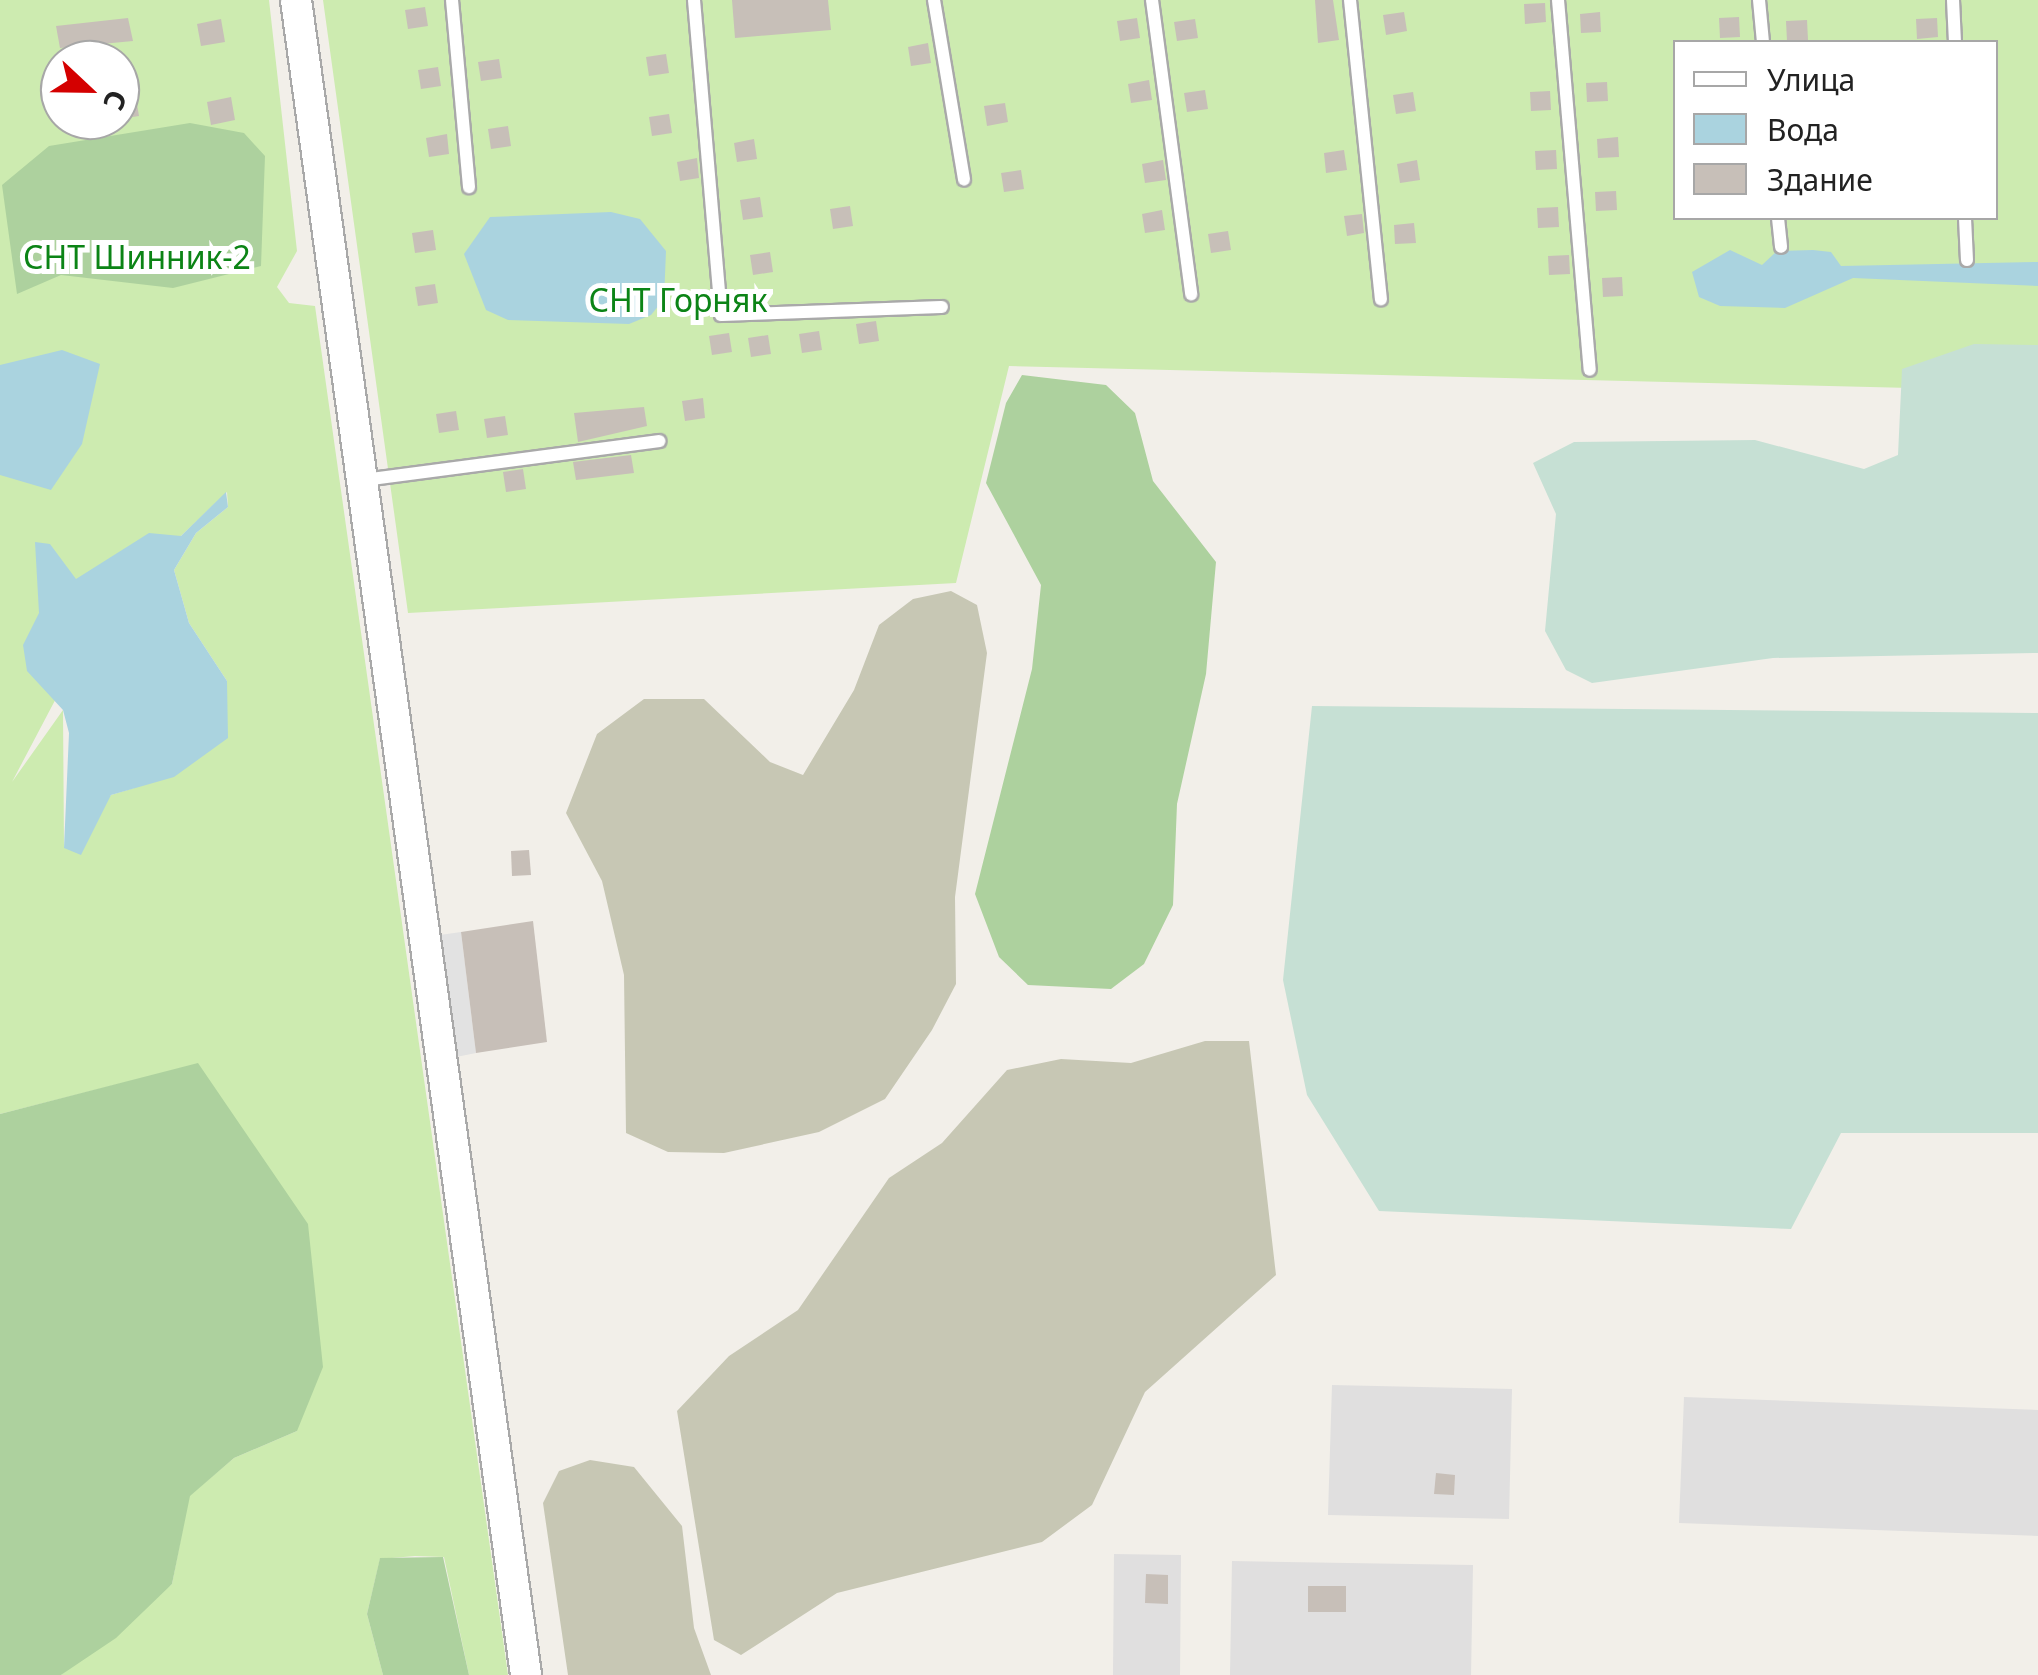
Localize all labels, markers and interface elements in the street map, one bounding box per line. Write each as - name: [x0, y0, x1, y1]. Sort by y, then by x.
- north arrow: [40, 40, 140, 140]
- legend: [1673, 40, 1998, 220]
- text: Улица: [1767, 59, 1855, 100]
- text: С: [95, 85, 137, 116]
- text: Вода: [1767, 109, 1839, 150]
- text: Здание: [1767, 159, 1873, 200]
- park label: СНТ Шинник-2: [23, 238, 251, 276]
- park label: СНТ Горняк: [589, 281, 767, 319]

